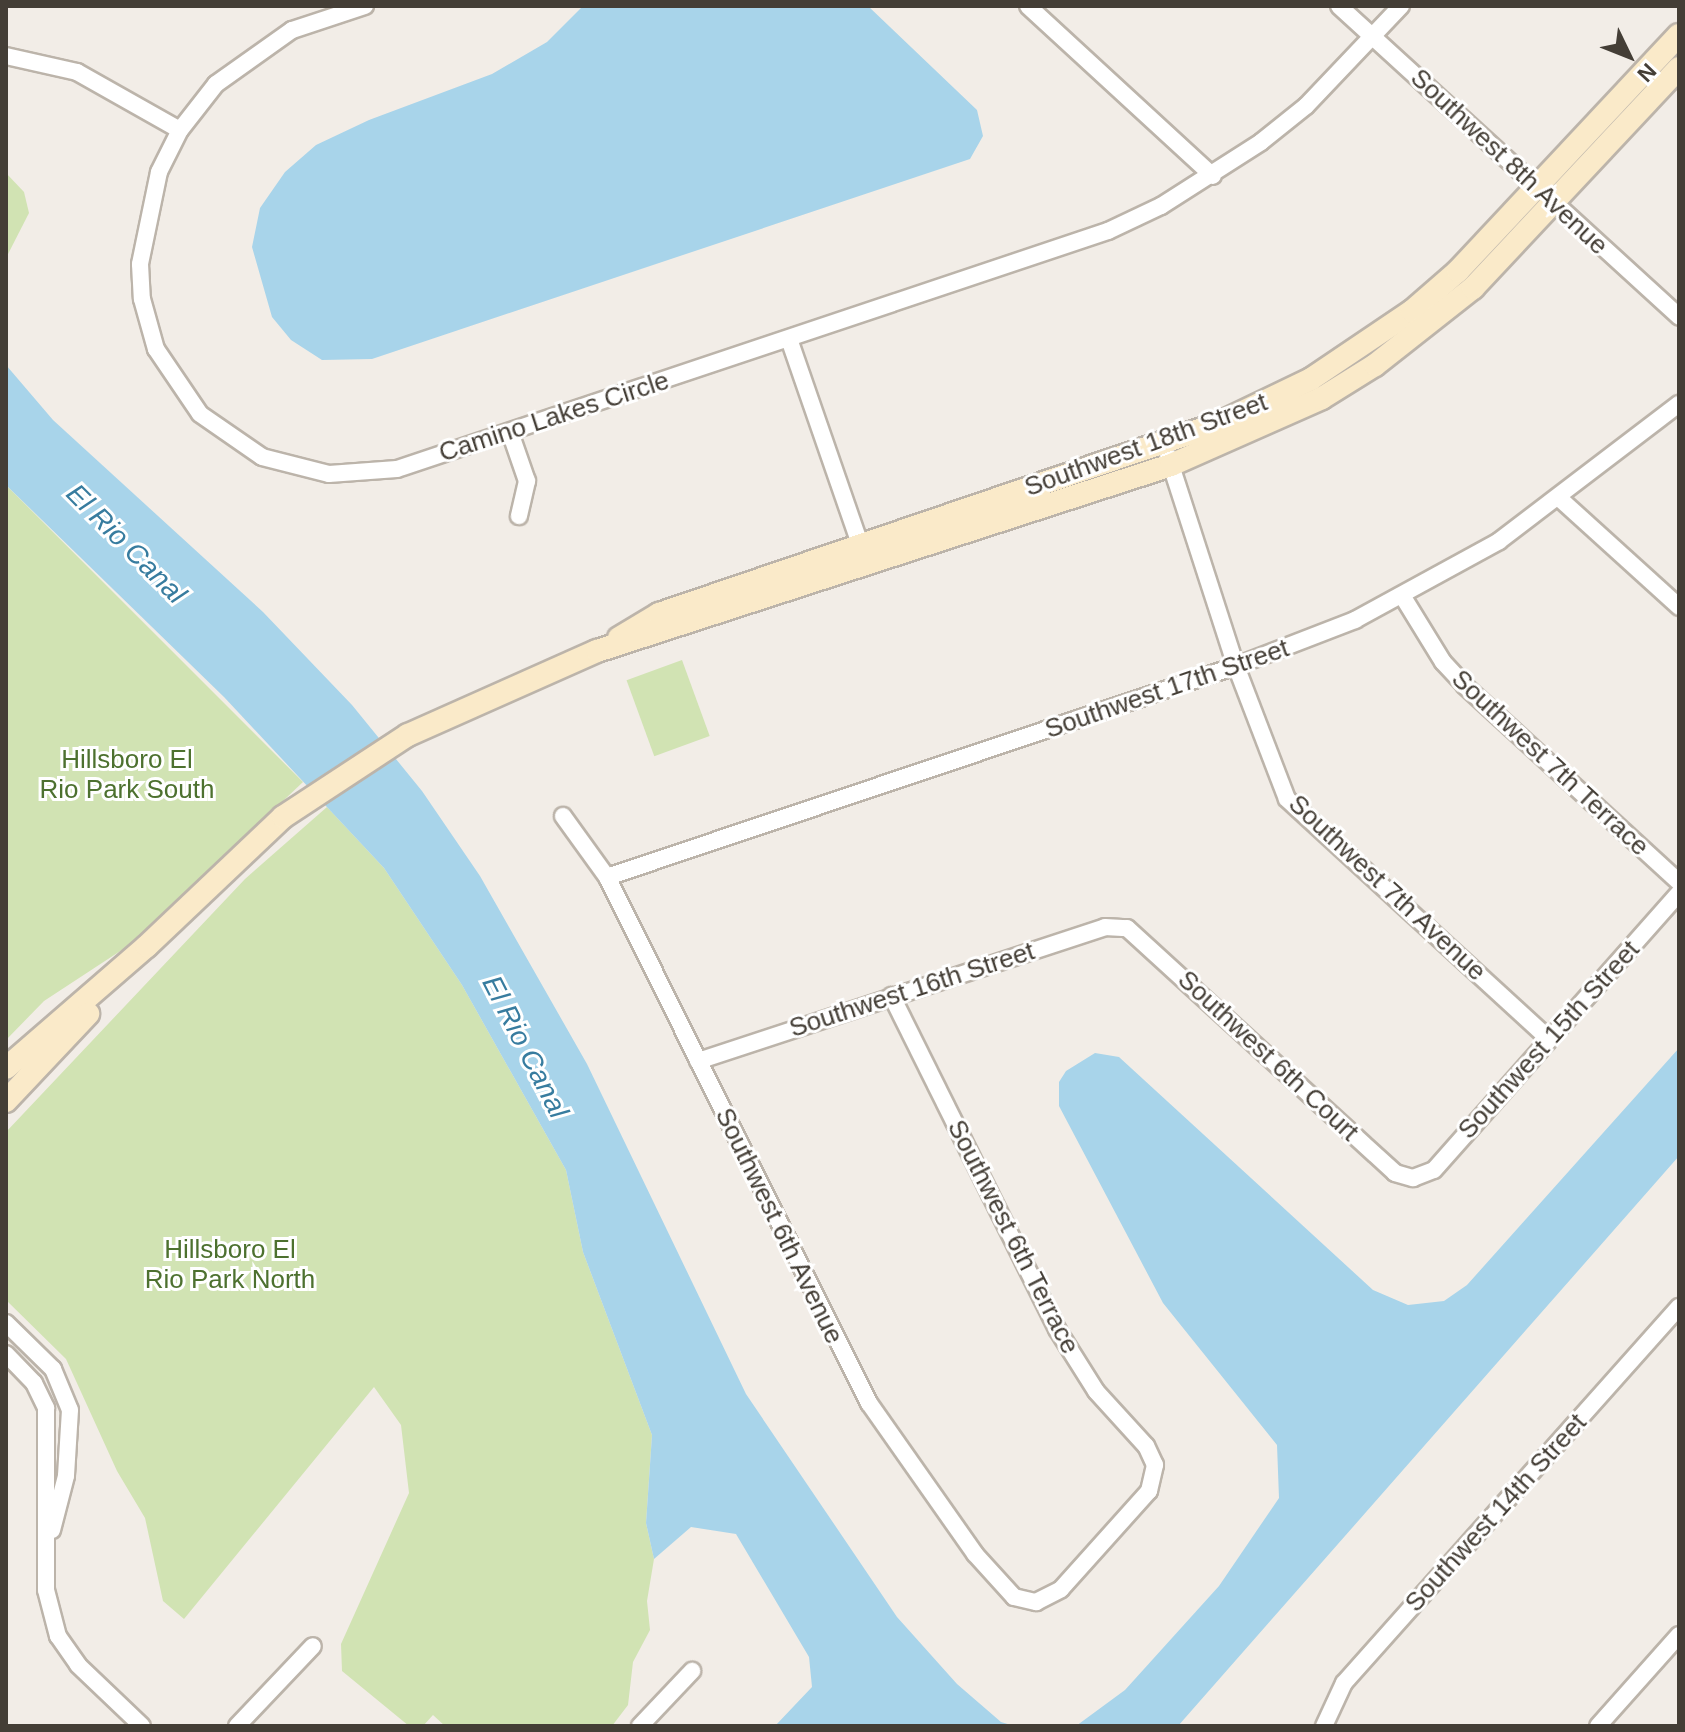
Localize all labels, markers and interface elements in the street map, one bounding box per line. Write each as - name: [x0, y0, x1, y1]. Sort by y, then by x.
- north arrow: [1589, 16, 1669, 96]
- text: N: [1632, 58, 1661, 87]
- street label: Southwest 8th Avenue: [1403, 62, 1615, 262]
- street label: Camino Lakes Circle: [435, 365, 673, 469]
- street label: Southwest 18th Street: [1020, 387, 1272, 503]
- water label: El Rio Canal: [59, 477, 193, 611]
- street label: Southwest 17th Street: [1041, 633, 1293, 745]
- street label: Southwest 7th Terrace: [1445, 663, 1655, 863]
- park label: Hillsboro El Rio Park South: [40, 744, 214, 806]
- street label: Southwest 7th Avenue: [1281, 788, 1493, 988]
- street label: Southwest 15th Street: [1452, 935, 1646, 1145]
- street label: Southwest 16th Street: [786, 936, 1038, 1044]
- street label: Southwest 6th Court: [1171, 964, 1365, 1148]
- water label: El Rio Canal: [475, 970, 575, 1124]
- street label: Southwest 6th Avenue: [708, 1102, 850, 1350]
- street label: Southwest 6th Terrace: [940, 1115, 1086, 1359]
- park label: Hillsboro El Rio Park North: [145, 1234, 315, 1296]
- street label: Southwest 14th Street: [1399, 1408, 1593, 1618]

